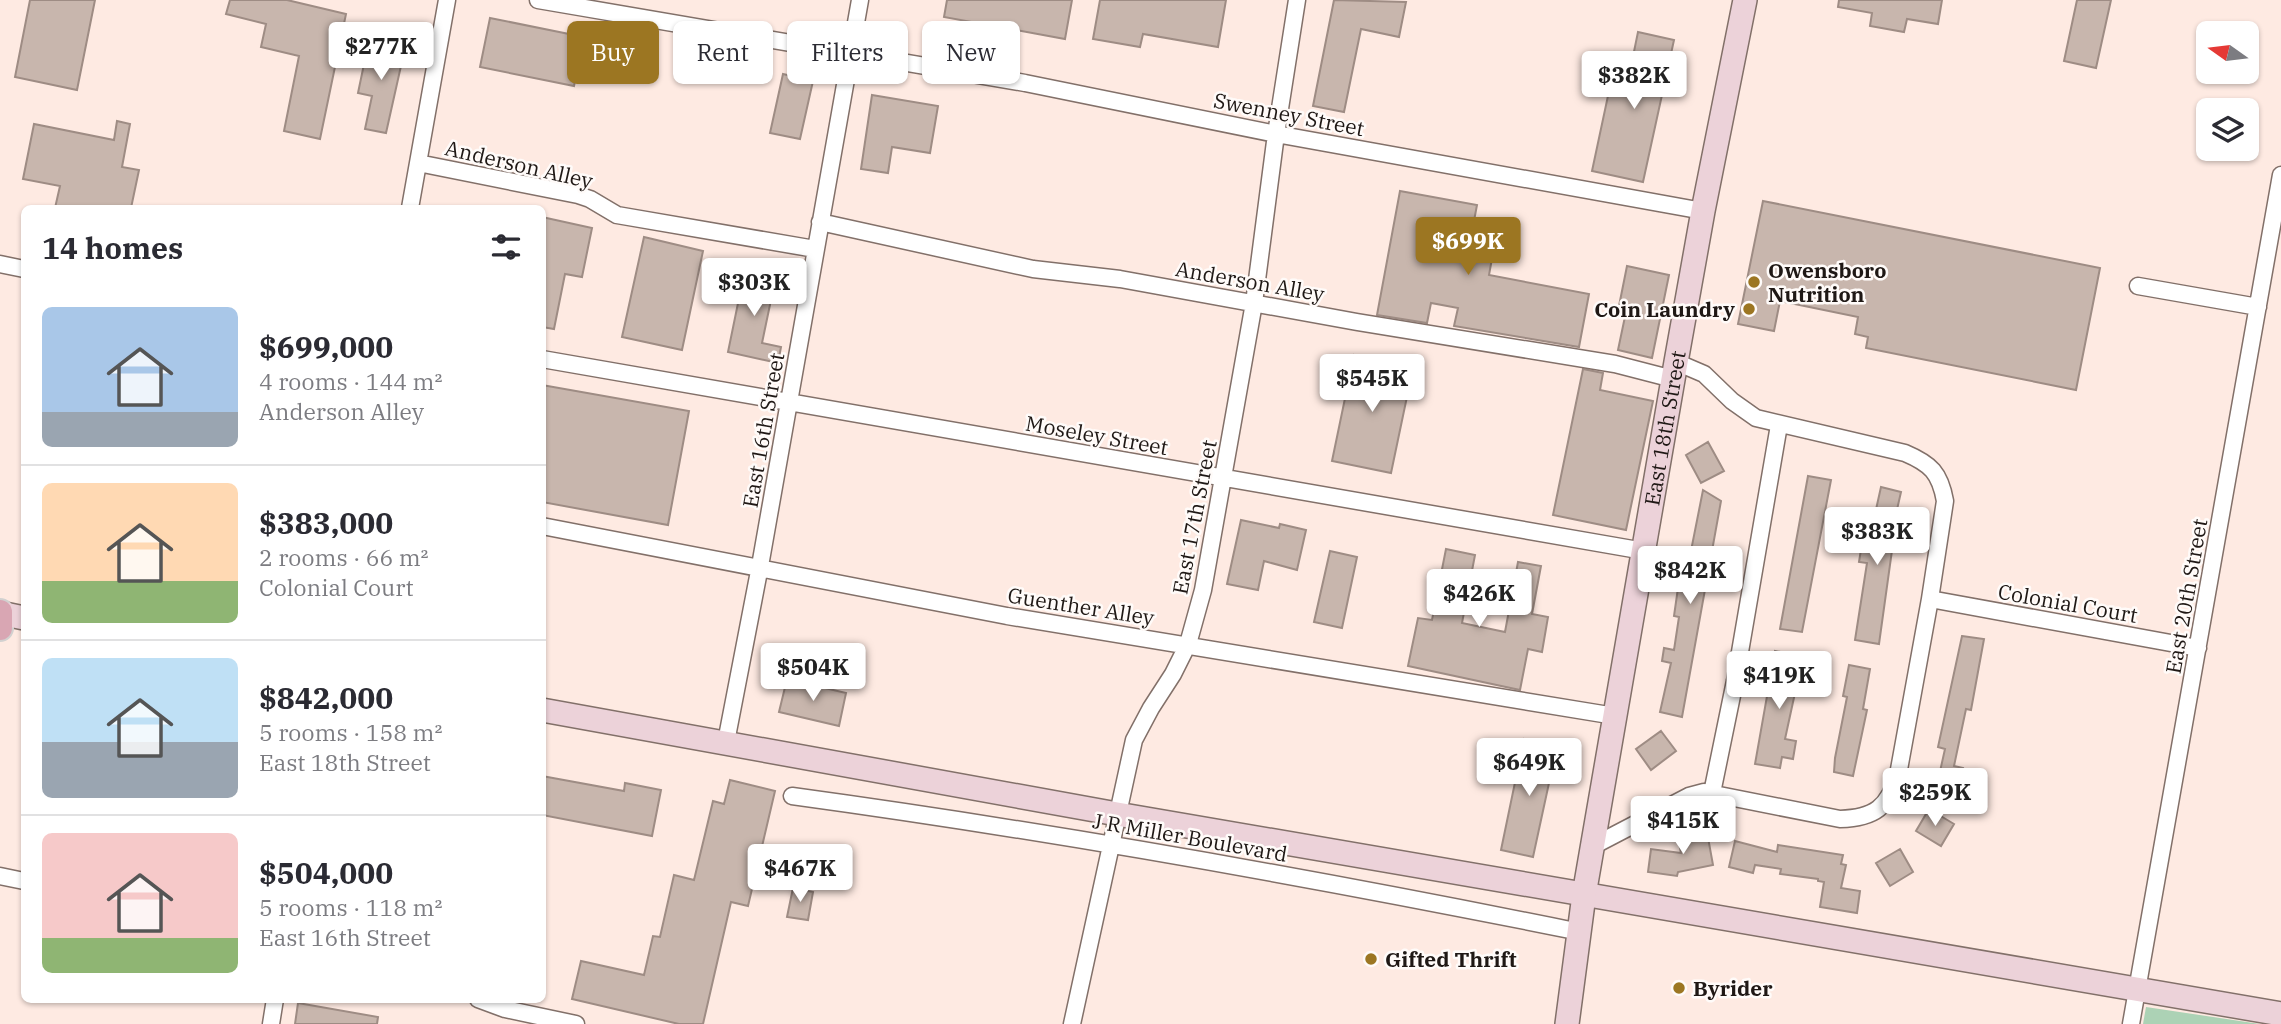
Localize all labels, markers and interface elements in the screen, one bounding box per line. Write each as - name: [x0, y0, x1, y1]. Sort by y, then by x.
- chip: Buy: [567, 21, 659, 84]
- chip: Rent: [673, 21, 773, 84]
- chip: Filters: [787, 21, 908, 84]
- chip: New: [922, 21, 1020, 84]
- north arrow: [2196, 21, 2259, 84]
- map controls: [2196, 21, 2259, 161]
- pin: $277K: [332, 22, 430, 82]
- text: $277K: [345, 30, 417, 60]
- pin: $382K: [1585, 52, 1683, 111]
- text: $382K: [1598, 59, 1670, 89]
- street label: Swenney Street: [1211, 86, 1367, 142]
- button: layers: [2196, 98, 2259, 161]
- street label: Anderson Alley: [442, 133, 596, 195]
- pin: $699K: [1419, 218, 1517, 277]
- text: $699K: [1432, 225, 1504, 255]
- text: 14 homes: [42, 228, 183, 267]
- icon: filters: [487, 228, 525, 266]
- street label: Anderson Alley: [1173, 254, 1327, 308]
- place label: Owensboro Nutrition: [1768, 256, 1886, 308]
- pin: $303K: [705, 258, 803, 318]
- text: $303K: [718, 266, 790, 296]
- marker: Owensboro Nutrition: [1746, 274, 1762, 290]
- place label: Coin Laundry: [1594, 295, 1735, 323]
- marker: Coin Laundry: [1741, 301, 1757, 317]
- text: $699,000: [259, 327, 393, 366]
- icon: home: [98, 335, 182, 419]
- street label: East 18th Street: [1637, 348, 1692, 508]
- street label: East 16th Street: [736, 350, 790, 510]
- pin: $545K: [1323, 354, 1421, 414]
- text: $545K: [1336, 362, 1408, 392]
- text: 4 rooms · 144 m²: [259, 366, 442, 396]
- text: Anderson Alley: [259, 396, 424, 426]
- street label: Moseley Street: [1024, 409, 1170, 461]
- street label: East 17th Street: [1165, 437, 1223, 597]
- text: $383,000: [259, 503, 393, 542]
- pin: $383K: [1828, 508, 1926, 567]
- icon: home: [98, 511, 182, 595]
- text: $383K: [1841, 515, 1913, 545]
- street label: East 20th Street: [2159, 516, 2213, 676]
- text: 2 rooms · 66 m²: [259, 542, 429, 572]
- pin: $842K: [1641, 546, 1739, 606]
- text: $842K: [1654, 554, 1726, 584]
- pin: $426K: [1430, 570, 1528, 629]
- text: Colonial Court: [259, 572, 414, 602]
- text: $426K: [1443, 577, 1515, 607]
- street label: Colonial Court: [1996, 577, 2140, 629]
- street label: Guenther Alley: [1006, 581, 1157, 632]
- pin: $504K: [764, 644, 862, 703]
- text: $504K: [777, 651, 849, 681]
- pin: $419K: [1730, 652, 1828, 711]
- text: $419K: [1743, 659, 1815, 689]
- text: $842,000: [259, 678, 393, 717]
- icon: home: [98, 686, 182, 770]
- text: 5 rooms · 158 m²: [259, 717, 442, 747]
- pin: $649K: [1480, 738, 1578, 798]
- text: $649K: [1493, 746, 1565, 776]
- text: East 18th Street: [259, 747, 431, 777]
- pin: $259K: [1886, 768, 1984, 828]
- text: $259K: [1899, 776, 1971, 806]
- pin: $415K: [1634, 796, 1732, 856]
- text: $415K: [1647, 804, 1719, 834]
- street label: J R Miller Boulevard: [1090, 806, 1290, 868]
- pin: $467K: [751, 844, 849, 904]
- text: $467K: [764, 852, 836, 882]
- text: $504,000: [259, 853, 393, 892]
- icon: home: [98, 861, 182, 945]
- text: 5 rooms · 118 m²: [259, 892, 442, 922]
- text: East 16th Street: [259, 922, 431, 952]
- place label: Gifted Thrift: [1385, 945, 1517, 973]
- marker: Gifted Thrift: [1363, 951, 1379, 967]
- place label: Byrider: [1693, 974, 1773, 1002]
- marker: Byrider: [1671, 980, 1687, 996]

